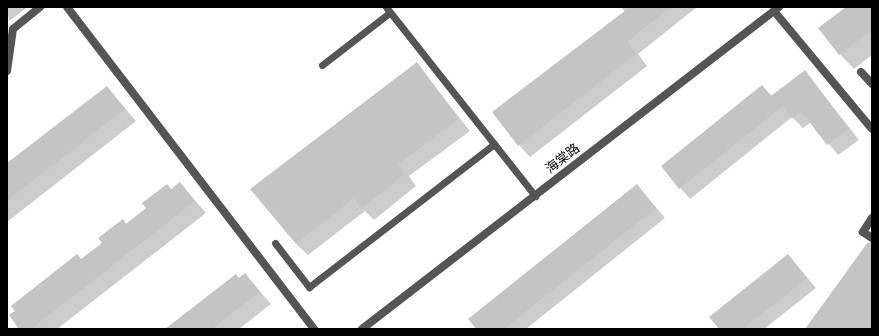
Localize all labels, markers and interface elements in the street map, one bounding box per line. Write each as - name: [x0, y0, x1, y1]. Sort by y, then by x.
- street label: 海棠路: [543, 141, 583, 177]

